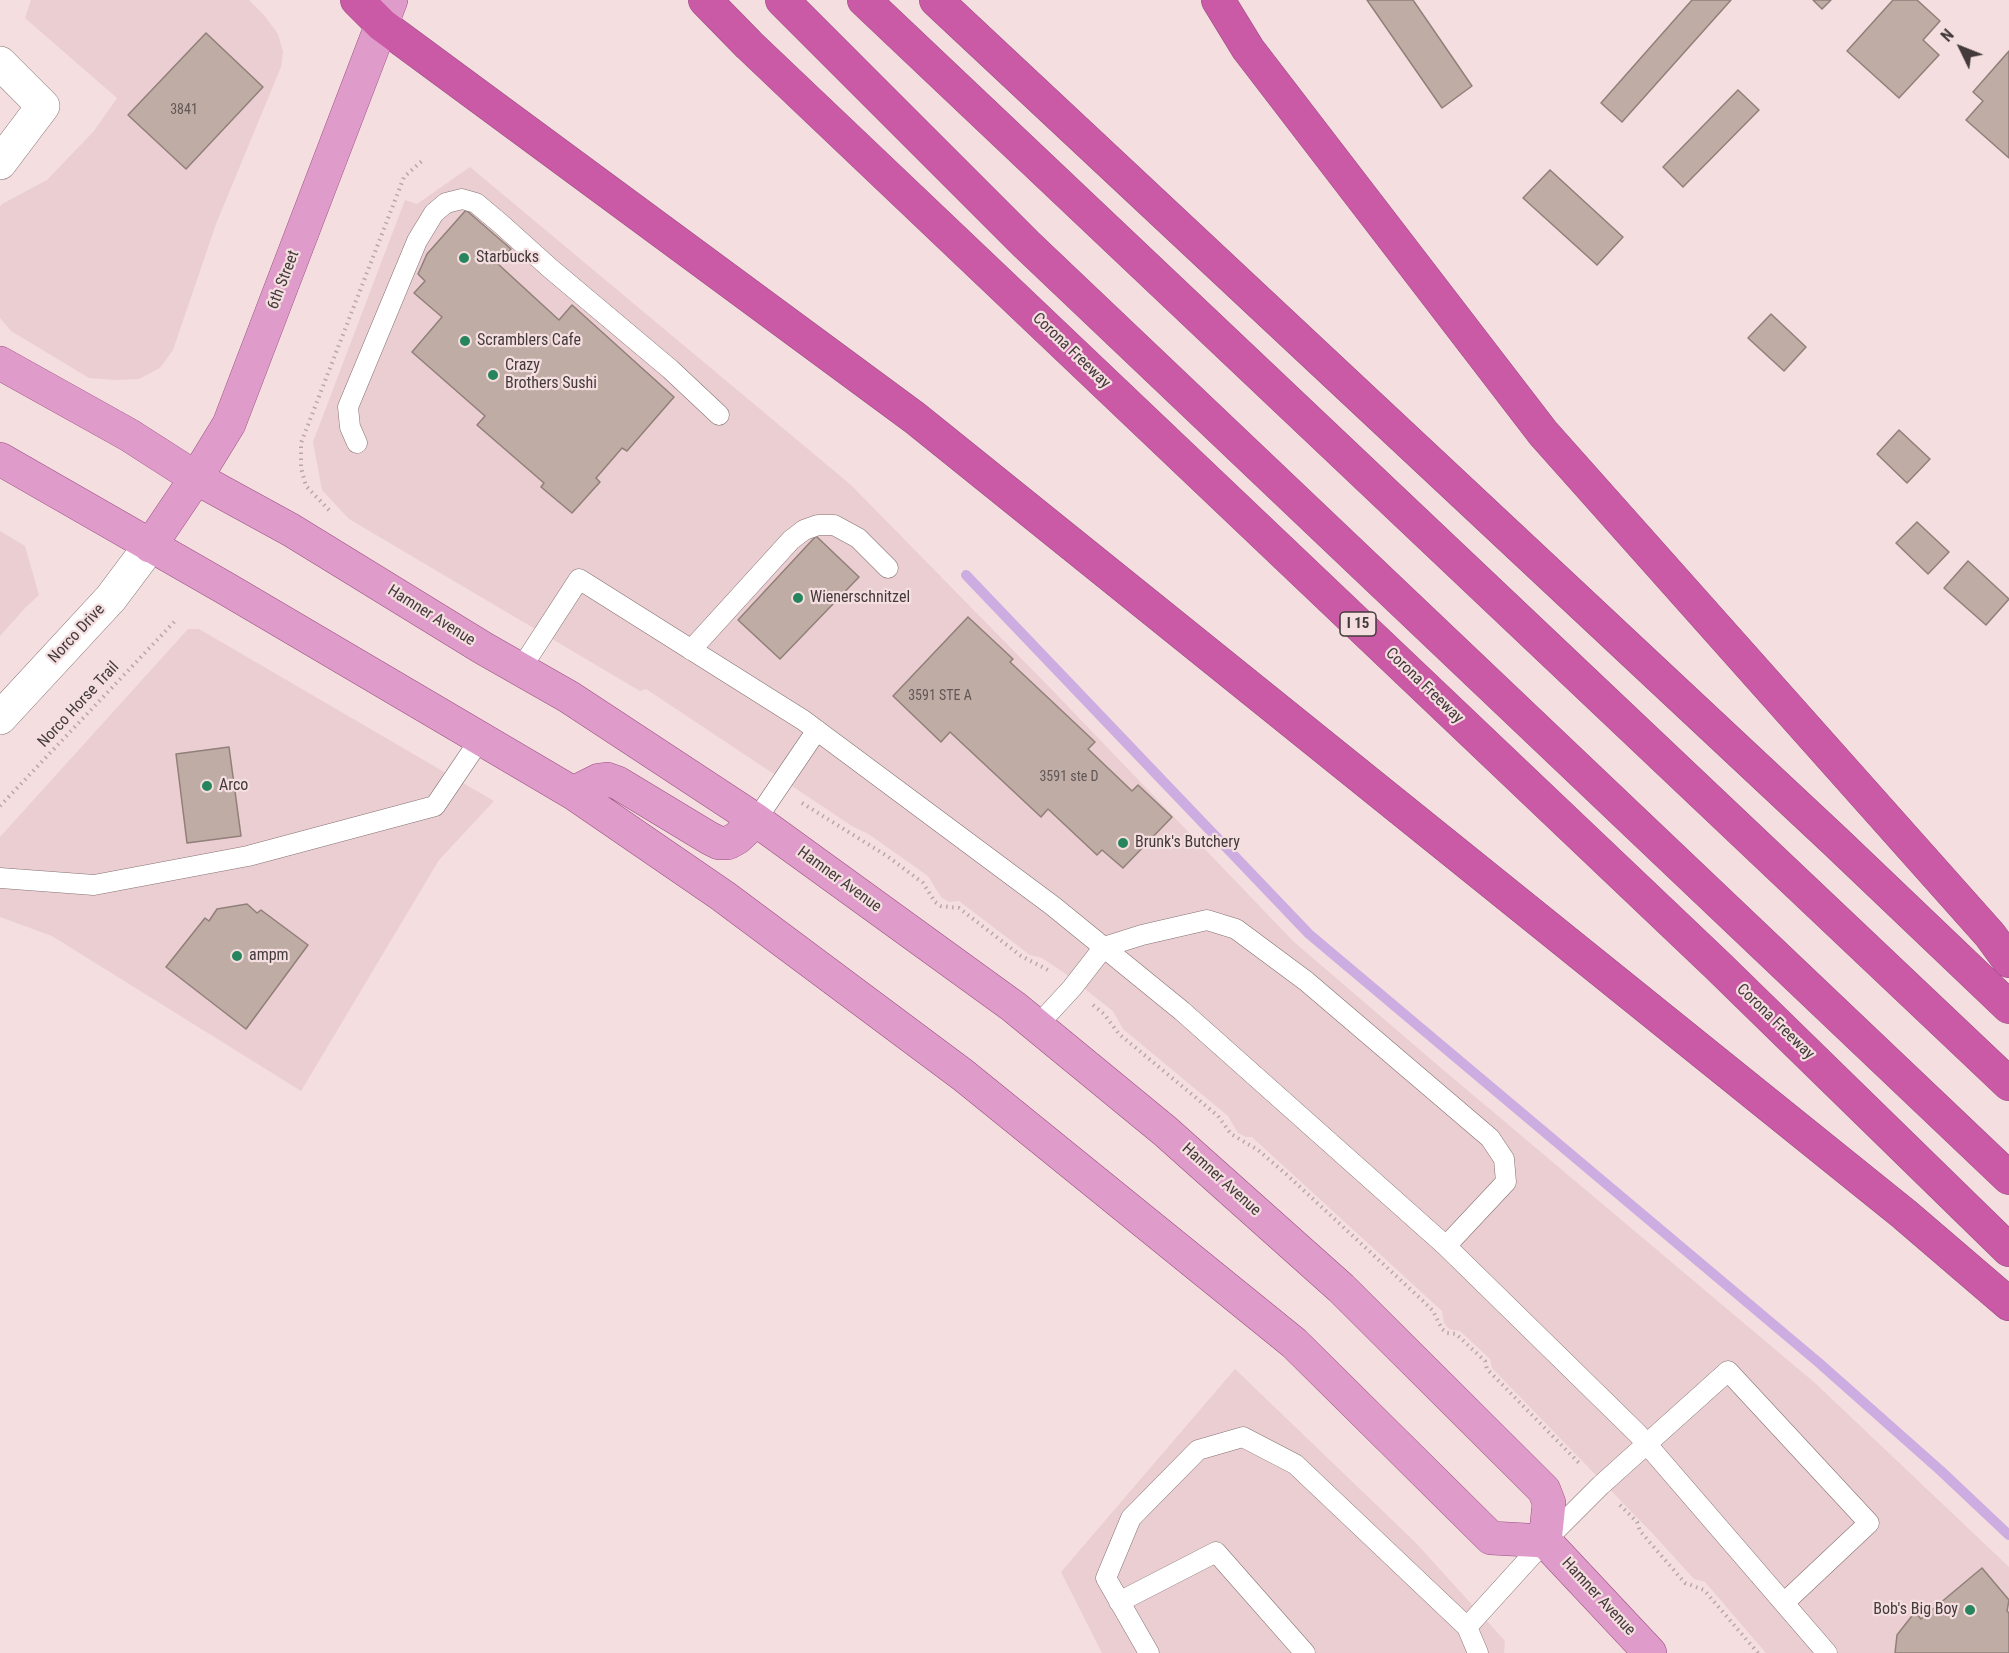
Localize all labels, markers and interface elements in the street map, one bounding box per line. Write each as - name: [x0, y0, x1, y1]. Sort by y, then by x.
- north arrow: [1931, 18, 1991, 78]
- text: N: [1937, 25, 1958, 45]
- house number: 3841: [170, 102, 198, 118]
- street label: 6th Street: [264, 248, 304, 312]
- place label: Starbucks: [476, 248, 539, 268]
- marker: Starbucks: [457, 251, 471, 265]
- street label: Corona Freeway: [1028, 309, 1114, 393]
- place label: Scramblers Cafe: [477, 331, 581, 351]
- marker: Scramblers Cafe: [458, 334, 472, 348]
- place label: Crazy Brothers Sushi: [505, 356, 597, 394]
- marker: Crazy Brothers Sushi: [486, 368, 500, 382]
- street label: Hamner Avenue: [384, 581, 478, 651]
- place label: Wienerschnitzel: [810, 588, 910, 608]
- marker: Wienerschnitzel: [791, 591, 805, 605]
- street label: Norco Drive: [45, 601, 109, 667]
- road number: I 15: [1340, 612, 1376, 636]
- street label: Corona Freeway: [1381, 644, 1467, 728]
- street label: Norco Horse Trail: [34, 658, 124, 752]
- house number: 3591 STE A: [908, 688, 972, 704]
- house number: 3591 ste D: [1039, 769, 1099, 785]
- place label: Arco: [219, 776, 248, 796]
- marker: Arco: [200, 779, 214, 793]
- place label: Brunk's Butchery: [1135, 833, 1240, 853]
- marker: Brunk's Butchery: [1116, 836, 1130, 850]
- street label: Hamner Avenue: [793, 843, 885, 917]
- place label: ampm: [249, 946, 289, 966]
- marker: ampm: [230, 949, 244, 963]
- street label: Corona Freeway: [1732, 980, 1818, 1064]
- street label: Hamner Avenue: [1178, 1140, 1264, 1220]
- street label: Hamner Avenue: [1557, 1554, 1639, 1640]
- place label: Bob's Big Boy: [1873, 1600, 1958, 1620]
- marker: Bob's Big Boy: [1963, 1603, 1977, 1617]

